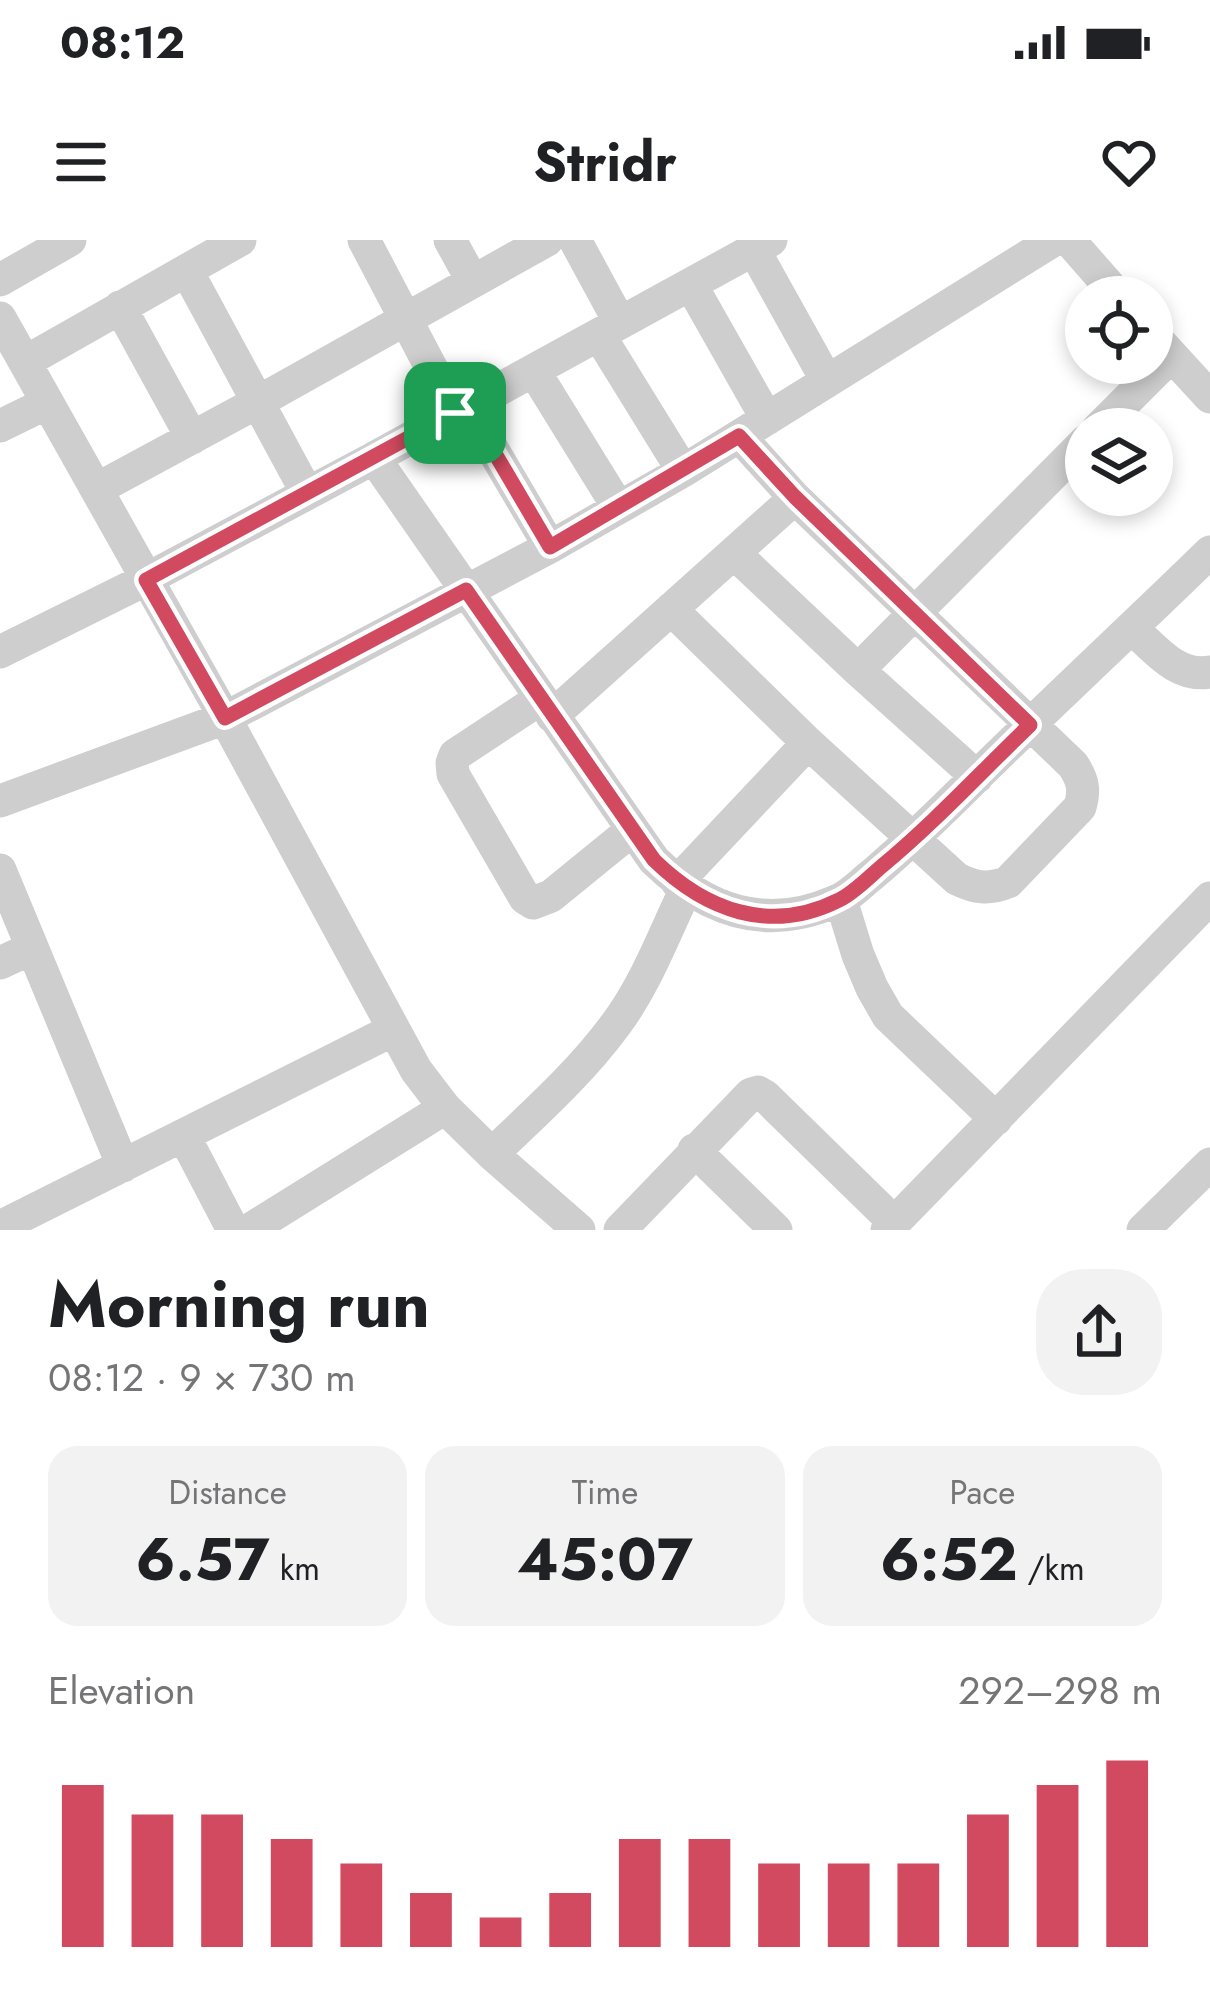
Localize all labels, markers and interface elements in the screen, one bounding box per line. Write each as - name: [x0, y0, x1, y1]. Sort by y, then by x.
- text: 08:12: [60, 10, 185, 75]
- text: Stridr: [533, 123, 677, 201]
- icon: menu: [48, 129, 114, 195]
- icon: heart: [1096, 129, 1162, 195]
- map controls: [1065, 276, 1173, 516]
- button: locate: [1065, 276, 1173, 384]
- pin: [404, 362, 506, 464]
- icon: arrive: [422, 380, 488, 446]
- button: layers: [1065, 408, 1173, 516]
- text: Morning run: [48, 1256, 430, 1352]
- button: share: [1036, 1269, 1162, 1395]
- text: 08:12 · 9 × 730 m: [48, 1349, 356, 1406]
- text: Distance: [169, 1469, 287, 1516]
- text: Time: [572, 1469, 638, 1516]
- text: Pace: [949, 1469, 1015, 1516]
- text: 6.57: [135, 1516, 270, 1603]
- text: 45:07: [517, 1516, 693, 1603]
- text: 6:52: [880, 1516, 1018, 1603]
- text: km: [270, 1545, 320, 1592]
- text: /km: [1018, 1545, 1085, 1592]
- text: Elevation: [48, 1662, 195, 1719]
- text: 292–298 m: [958, 1662, 1162, 1719]

